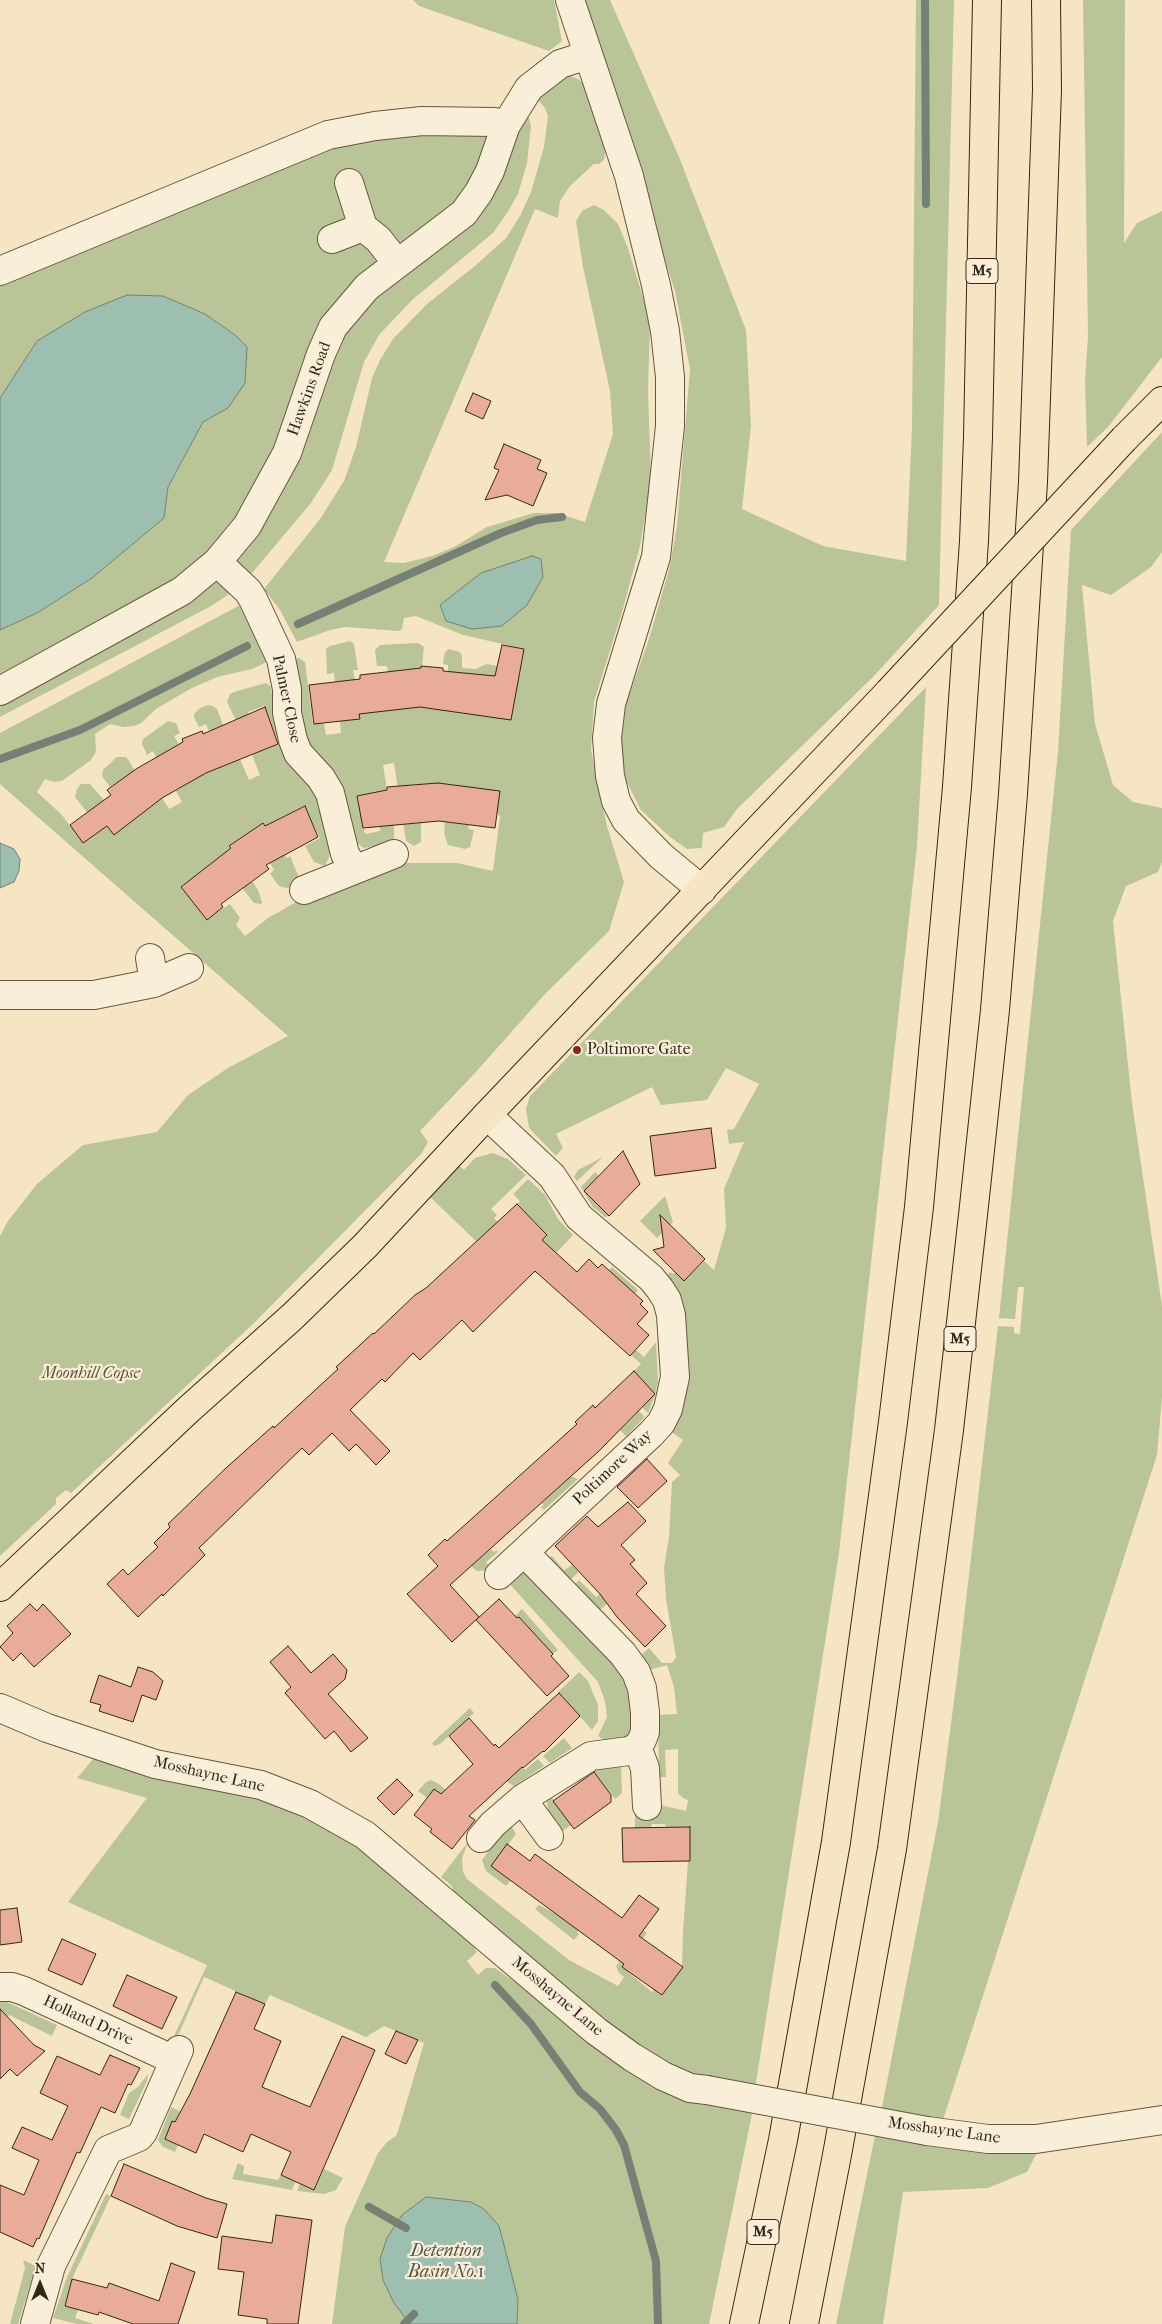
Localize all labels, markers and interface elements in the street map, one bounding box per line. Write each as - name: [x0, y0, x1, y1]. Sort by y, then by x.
- road number: M5: [966, 258, 998, 284]
- street label: Hawkins Road: [284, 339, 336, 439]
- street label: Palmer Close: [267, 653, 305, 745]
- place label: Poltimore Gate: [587, 1040, 691, 1060]
- marker: Poltimore Gate: [571, 1044, 583, 1056]
- road number: M5: [944, 1326, 976, 1352]
- park label: Moonhill Copse: [42, 1364, 140, 1384]
- street label: Poltimore Way: [569, 1426, 657, 1510]
- street label: Mosshayne Lane: [151, 1753, 267, 1797]
- street label: Mosshayne Lane: [507, 1953, 607, 2041]
- street label: Holland Drive: [40, 1992, 136, 2050]
- street label: Mosshayne Lane: [886, 2114, 1002, 2148]
- road number: M5: [747, 2220, 779, 2244]
- water label: Detention Basin No.1: [408, 2241, 484, 2284]
- north arrow: [15, 2259, 65, 2309]
- text: N: [35, 2260, 45, 2277]

